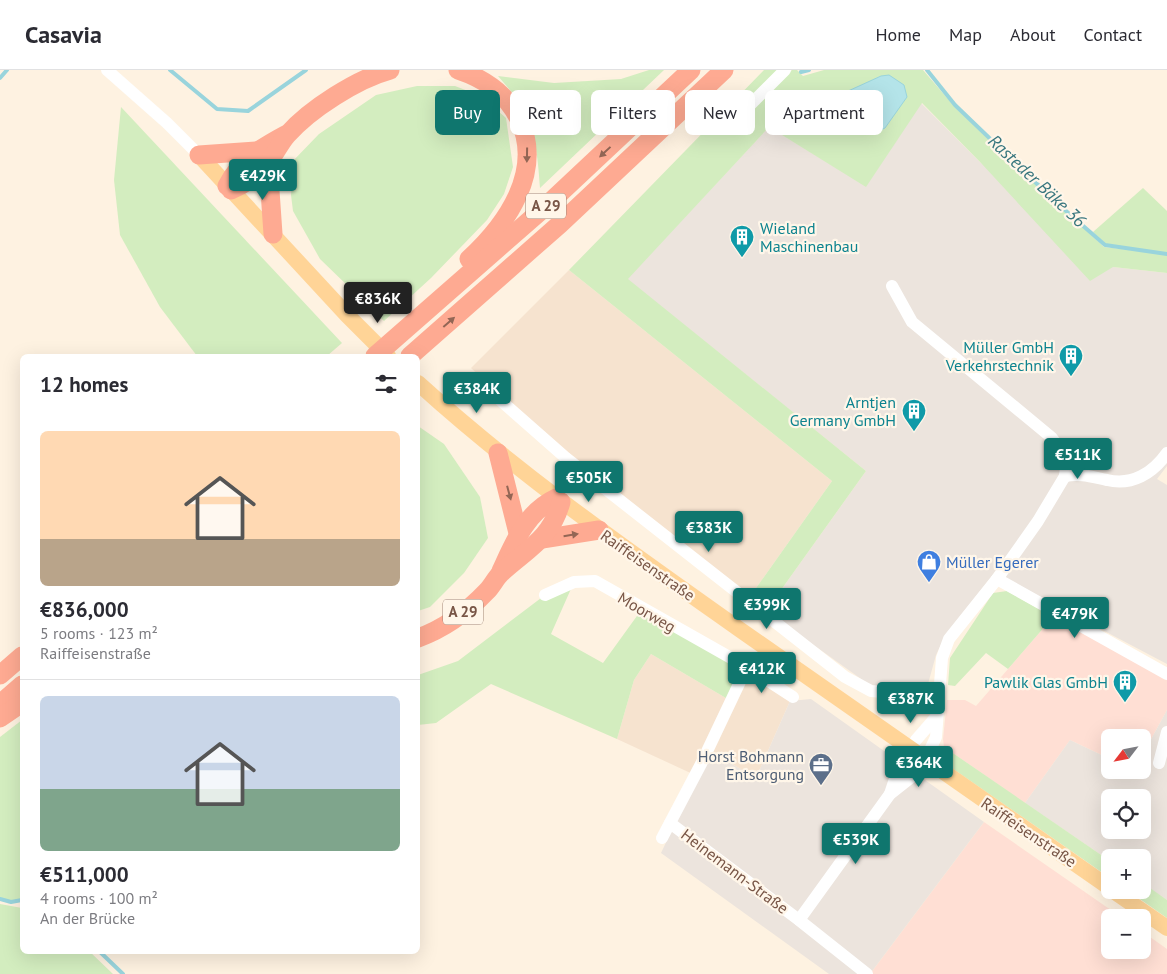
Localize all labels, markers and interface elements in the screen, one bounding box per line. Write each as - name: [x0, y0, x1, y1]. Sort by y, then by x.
- text: Casavia: [25, 19, 102, 50]
- text: Home: [875, 23, 921, 46]
- text: Map: [949, 23, 982, 46]
- text: About: [1010, 23, 1056, 46]
- text: Contact: [1084, 23, 1142, 46]
- chip: Buy: [435, 90, 500, 135]
- chip: Rent: [510, 90, 581, 135]
- chip: Filters: [591, 90, 675, 135]
- chip: New: [685, 90, 755, 135]
- chip: Apartment: [765, 90, 883, 135]
- water label: Rasteder Bäke 36: [983, 129, 1091, 232]
- one-way arrow: [599, 146, 611, 158]
- one-way arrow: [523, 148, 531, 164]
- pin: €429K: [228, 158, 298, 201]
- text: €429K: [240, 165, 286, 185]
- road number: A 29: [526, 194, 566, 218]
- place label: Wieland Maschinenbau: [760, 218, 858, 256]
- building icon: Wieland Maschinenbau: [729, 224, 755, 258]
- pin: €836K: [343, 282, 413, 324]
- text: €836K: [355, 288, 401, 308]
- one-way arrow: [442, 317, 455, 328]
- place label: Müller GmbH Verkehrstechnik: [945, 337, 1054, 375]
- building icon: Müller GmbH Verkehrstechnik: [1058, 343, 1084, 377]
- icon: filters: [372, 370, 400, 398]
- text: 12 homes: [40, 371, 128, 398]
- pin: €384K: [442, 372, 512, 414]
- text: €384K: [454, 378, 500, 398]
- place label: Arntjen Germany GmbH: [790, 392, 896, 430]
- building icon: Arntjen Germany GmbH: [901, 398, 927, 432]
- pin: €511K: [1043, 438, 1113, 480]
- text: €511K: [1055, 444, 1101, 464]
- pin: €505K: [554, 460, 624, 503]
- icon: home: [175, 463, 265, 553]
- text: €505K: [566, 467, 612, 487]
- one-way arrow: [505, 485, 513, 500]
- pin: €383K: [674, 510, 744, 553]
- text: €383K: [686, 517, 732, 537]
- street label: Raiffeisenstraße: [597, 525, 699, 605]
- one-way arrow: [563, 530, 579, 538]
- shop icon: Müller Egerer: [916, 549, 942, 583]
- place label: Müller Egerer: [946, 552, 1039, 572]
- street label: Moorweg: [615, 587, 679, 637]
- pin: €399K: [732, 588, 802, 630]
- text: €399K: [744, 594, 790, 614]
- text: €836,000: [40, 596, 129, 623]
- pin: €479K: [1040, 596, 1110, 639]
- road number: A 29: [443, 600, 483, 624]
- text: €479K: [1052, 603, 1098, 623]
- text: 5 rooms · 123 m²: [40, 623, 158, 643]
- text: Raiffeisenstraße: [40, 643, 151, 663]
- pin: €412K: [727, 652, 797, 694]
- text: €412K: [739, 658, 785, 678]
- building icon: Pawlik Glas GmbH: [1112, 669, 1138, 703]
- place label: Pawlik Glas GmbH: [984, 672, 1108, 692]
- pin: €387K: [876, 682, 946, 724]
- text: €387K: [888, 688, 934, 708]
- icon: home: [175, 729, 265, 819]
- north arrow: [1101, 729, 1151, 779]
- map controls: [1101, 729, 1151, 959]
- place label: Horst Bohmann Entsorgung: [698, 746, 804, 784]
- pin: €364K: [884, 746, 954, 788]
- office icon: Horst Bohmann Entsorgung: [808, 752, 834, 786]
- text: €364K: [896, 752, 942, 772]
- button: locate: [1101, 789, 1151, 839]
- street label: Raiffeisenstraße: [977, 793, 1081, 871]
- pin: €539K: [821, 822, 891, 865]
- street label: Heinemann-Straße: [677, 824, 793, 918]
- text: €539K: [833, 829, 879, 849]
- button: +: [1101, 849, 1151, 899]
- text: €511,000: [40, 861, 129, 888]
- text: 4 rooms · 100 m²: [40, 888, 158, 908]
- text: An der Brücke: [40, 908, 135, 928]
- button: −: [1101, 909, 1151, 959]

